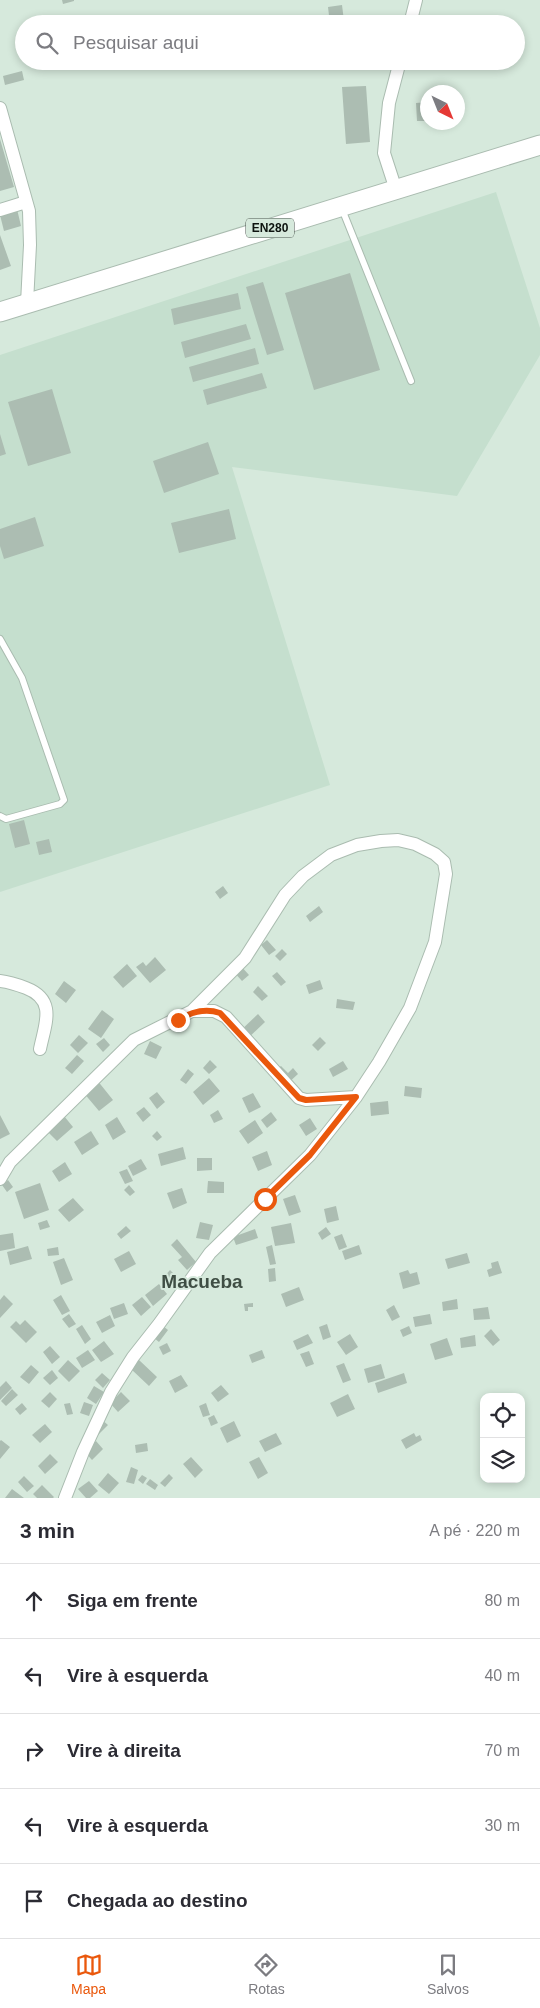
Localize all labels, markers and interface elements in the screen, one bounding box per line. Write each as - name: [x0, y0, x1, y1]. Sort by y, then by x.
- search box: [15, 15, 525, 70]
- icon: search: [33, 29, 61, 57]
- text: Pesquisar aqui: [73, 32, 199, 53]
- north arrow: [420, 85, 465, 130]
- road number: EN280: [246, 218, 294, 238]
- route end: [167, 1009, 190, 1032]
- route start: [254, 1188, 277, 1211]
- district label: Macueba: [161, 1271, 243, 1292]
- map controls: [480, 1393, 525, 1483]
- button: locate: [480, 1393, 525, 1438]
- button: layers: [480, 1438, 525, 1483]
- text: 3 min: [20, 1519, 75, 1542]
- text: A pé · 220 m: [429, 1522, 520, 1539]
- icon: ahead: [20, 1587, 48, 1615]
- text: Siga em frente: [67, 1590, 198, 1611]
- text: 80 m: [484, 1592, 520, 1609]
- icon: left: [20, 1662, 48, 1690]
- text: Vire à esquerda: [67, 1665, 208, 1686]
- text: 40 m: [484, 1667, 520, 1684]
- icon: right: [20, 1737, 48, 1765]
- text: Vire à direita: [67, 1740, 181, 1761]
- text: 70 m: [484, 1742, 520, 1759]
- icon: left: [20, 1812, 48, 1840]
- text: Vire à esquerda: [67, 1815, 208, 1836]
- text: 30 m: [484, 1817, 520, 1834]
- icon: arrive: [20, 1887, 48, 1915]
- text: Chegada ao destino: [67, 1890, 248, 1911]
- tab: Mapa: [71, 1951, 106, 1997]
- tab: Rotas: [248, 1951, 285, 1997]
- tab: Salvos: [427, 1951, 469, 1997]

